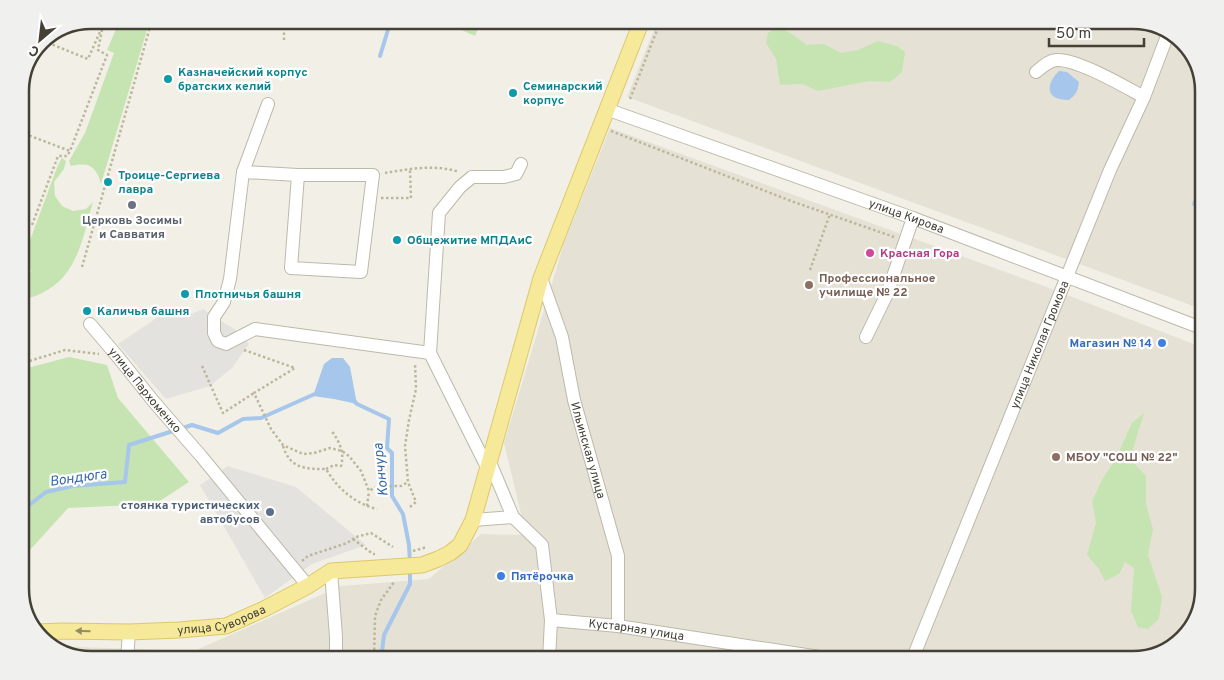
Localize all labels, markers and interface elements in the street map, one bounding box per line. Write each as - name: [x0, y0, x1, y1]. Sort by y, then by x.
- north arrow: [15, 15, 65, 65]
- scale bar: [1049, 15, 1144, 47]
- text: 50 m: [1056, 25, 1091, 44]
- text: С: [27, 41, 43, 60]
- place label: Казначейский корпус братских келий: [178, 65, 308, 95]
- marker: Казначейский корпус братских келий: [162, 73, 174, 85]
- place label: Семинарский корпус: [523, 79, 603, 109]
- marker: Семинарский корпус: [507, 87, 519, 99]
- place label: Троице-Сергиева лавра: [118, 168, 220, 198]
- marker: Троице-Сергиева лавра: [102, 176, 114, 188]
- street label: улица Кирова: [866, 196, 946, 238]
- marker: Церковь Зосимы и Савватия: [126, 199, 138, 211]
- place label: Церковь Зосимы и Савватия: [82, 213, 182, 243]
- place label: Общежитие МПДАиС: [407, 233, 533, 249]
- marker: Общежитие МПДАиС: [391, 234, 403, 246]
- place label: Красная Гора: [880, 246, 960, 262]
- marker: Красная Гора: [864, 247, 876, 259]
- place label: Профессиональное училище № 22: [819, 271, 936, 301]
- marker: Профессиональное училище № 22: [803, 279, 815, 291]
- street label: улица Николая Громова: [1007, 279, 1073, 412]
- place label: Плотничья башня: [195, 287, 301, 303]
- marker: Плотничья башня: [179, 288, 191, 300]
- place label: Каличья башня: [97, 304, 189, 320]
- marker: Каличья башня: [81, 305, 93, 317]
- place label: Магазин № 14: [1070, 336, 1152, 352]
- marker: Магазин № 14: [1156, 337, 1168, 349]
- street label: улица Пархоменко: [104, 344, 185, 437]
- street label: Ильинская улица: [566, 400, 608, 501]
- water label: Кончура: [370, 442, 393, 497]
- place label: МБОУ "СОШ № 22": [1066, 450, 1177, 466]
- marker: МБОУ "СОШ № 22": [1050, 451, 1062, 463]
- water label: Вондюга: [49, 466, 109, 491]
- place label: стоянка туристических автобусов: [121, 498, 260, 528]
- marker: стоянка туристических автобусов: [264, 506, 276, 518]
- place label: Пятёрочка: [511, 569, 574, 585]
- marker: Пятёрочка: [495, 570, 507, 582]
- street label: улица Суворова: [176, 602, 269, 639]
- street label: Кустарная улица: [588, 616, 685, 645]
- one-way arrow: [75, 627, 91, 635]

